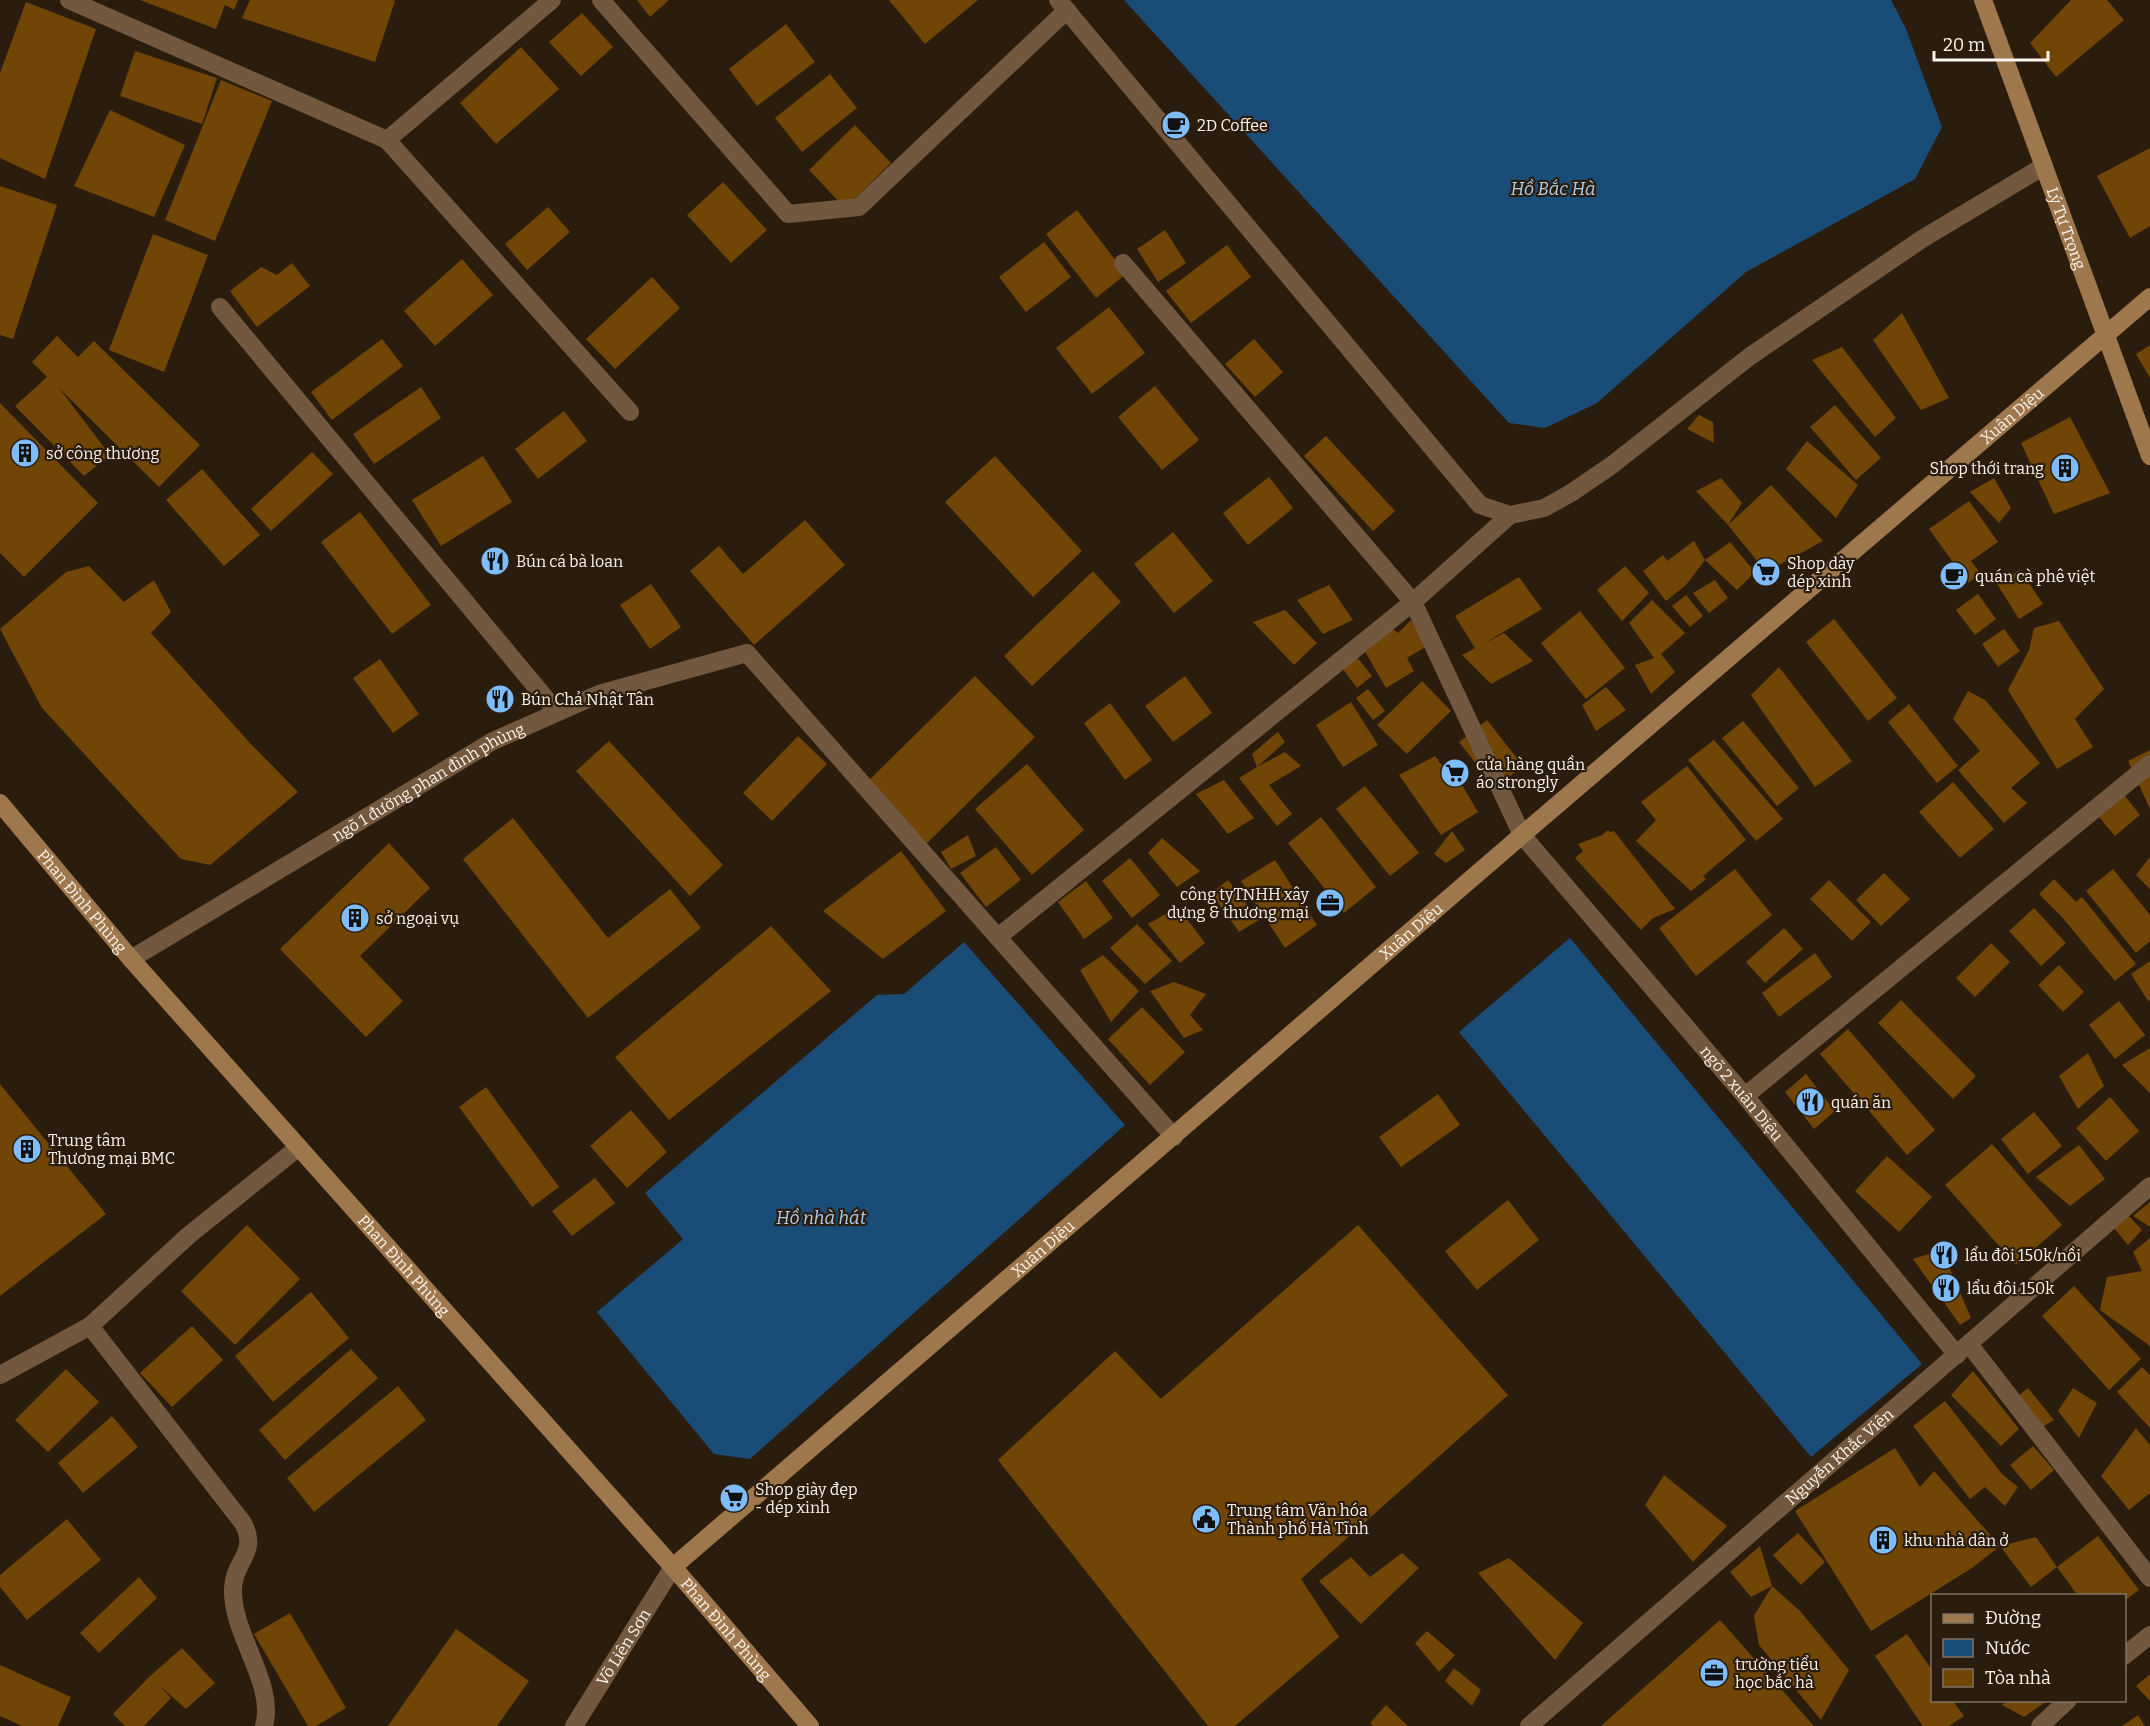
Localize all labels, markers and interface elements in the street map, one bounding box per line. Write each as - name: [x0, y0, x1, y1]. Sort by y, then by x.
- scale bar: [1934, 24, 2048, 62]
- text: 20 m: [1943, 34, 1985, 56]
- cafe icon: 2D Coffee: [1160, 109, 1192, 141]
- place label: 2D Coffee: [1197, 116, 1268, 135]
- water label: Hồ Bắc Hà: [1511, 178, 1595, 200]
- street label: Lý Tự Trọng: [2043, 184, 2090, 272]
- street label: Xuân Diệu: [1976, 383, 2047, 448]
- building icon: sở công thương: [9, 437, 41, 469]
- place label: sở công thương: [46, 444, 160, 463]
- building icon: Shop thới trang: [2049, 452, 2081, 484]
- place label: Shop thới trang: [1930, 459, 2044, 478]
- restaurant icon: Bún cá bà loan: [479, 545, 511, 577]
- place label: Bún cá bà loan: [516, 552, 623, 571]
- place label: Shop dày dép xinh: [1787, 554, 1855, 591]
- supermarket icon: Shop dày dép xinh: [1750, 556, 1782, 588]
- cafe icon: quán cà phê việt: [1938, 560, 1970, 592]
- place label: quán cà phê việt: [1975, 567, 2095, 586]
- restaurant icon: Bún Chả Nhật Tân: [484, 683, 516, 715]
- place label: Bún Chả Nhật Tân: [521, 690, 654, 709]
- street label: ngõ 1 đường phan đình phùng: [328, 719, 527, 845]
- place label: cửa hàng quần áo strongly: [1476, 754, 1585, 792]
- supermarket icon: cửa hàng quần áo strongly: [1439, 757, 1471, 789]
- street label: Phan Đình Phùng: [34, 846, 131, 957]
- place label: công tyTNHH xây dựng & thương mại: [1167, 885, 1310, 922]
- office icon: công tyTNHH xây dựng & thương mại: [1314, 887, 1346, 919]
- street label: Xuân Diệu: [1375, 898, 1446, 963]
- building icon: sở ngoại vụ: [339, 902, 371, 934]
- place label: sở ngoại vụ: [376, 909, 459, 928]
- street label: ngõ 2 xuân Diệu: [1696, 1041, 1787, 1145]
- restaurant icon: quán ăn: [1794, 1086, 1826, 1118]
- place label: quán ăn: [1831, 1093, 1891, 1112]
- place label: Trung tâm Thương mại BMC: [48, 1131, 175, 1168]
- building icon: Trung tâm Thương mại BMC: [11, 1133, 43, 1165]
- water label: Hồ nhà hát: [776, 1207, 867, 1229]
- street label: Phan Đình Phùng: [354, 1211, 454, 1320]
- street label: Xuân Diệu: [1007, 1216, 1078, 1281]
- restaurant icon: lẩu đôi 150k/nồi: [1928, 1239, 1960, 1271]
- place label: lẩu đôi 150k/nồi: [1965, 1245, 2081, 1265]
- restaurant icon: lẩu đôi 150k: [1930, 1272, 1962, 1304]
- place label: lẩu đôi 150k: [1967, 1279, 2054, 1298]
- street label: Nguyễn Khắc Viện: [1781, 1404, 1897, 1508]
- place label: Shop giày đẹp - dép xinh: [755, 1480, 858, 1517]
- supermarket icon: Shop giày đẹp - dép xinh: [718, 1482, 750, 1514]
- place label: Trung tâm Văn hóa Thành phố Hà Tĩnh: [1227, 1501, 1369, 1538]
- public building icon: Trung tâm Văn hóa Thành phố Hà Tĩnh: [1190, 1503, 1222, 1535]
- building icon: khu nhà dân ở: [1867, 1524, 1899, 1556]
- place label: khu nhà dân ở: [1904, 1531, 2009, 1550]
- street label: Phan Đình Phùng: [677, 1574, 776, 1684]
- legend: [1931, 1594, 2126, 1702]
- street label: Võ Liên Sơn: [592, 1605, 654, 1689]
- text: Đường: [1985, 1607, 2041, 1629]
- text: Nước: [1985, 1637, 2030, 1659]
- place label: trường tiểu học bắc hà: [1735, 1655, 1819, 1692]
- office icon: trường tiểu học bắc hà: [1698, 1657, 1730, 1689]
- text: Tòa nhà: [1985, 1667, 2051, 1689]

